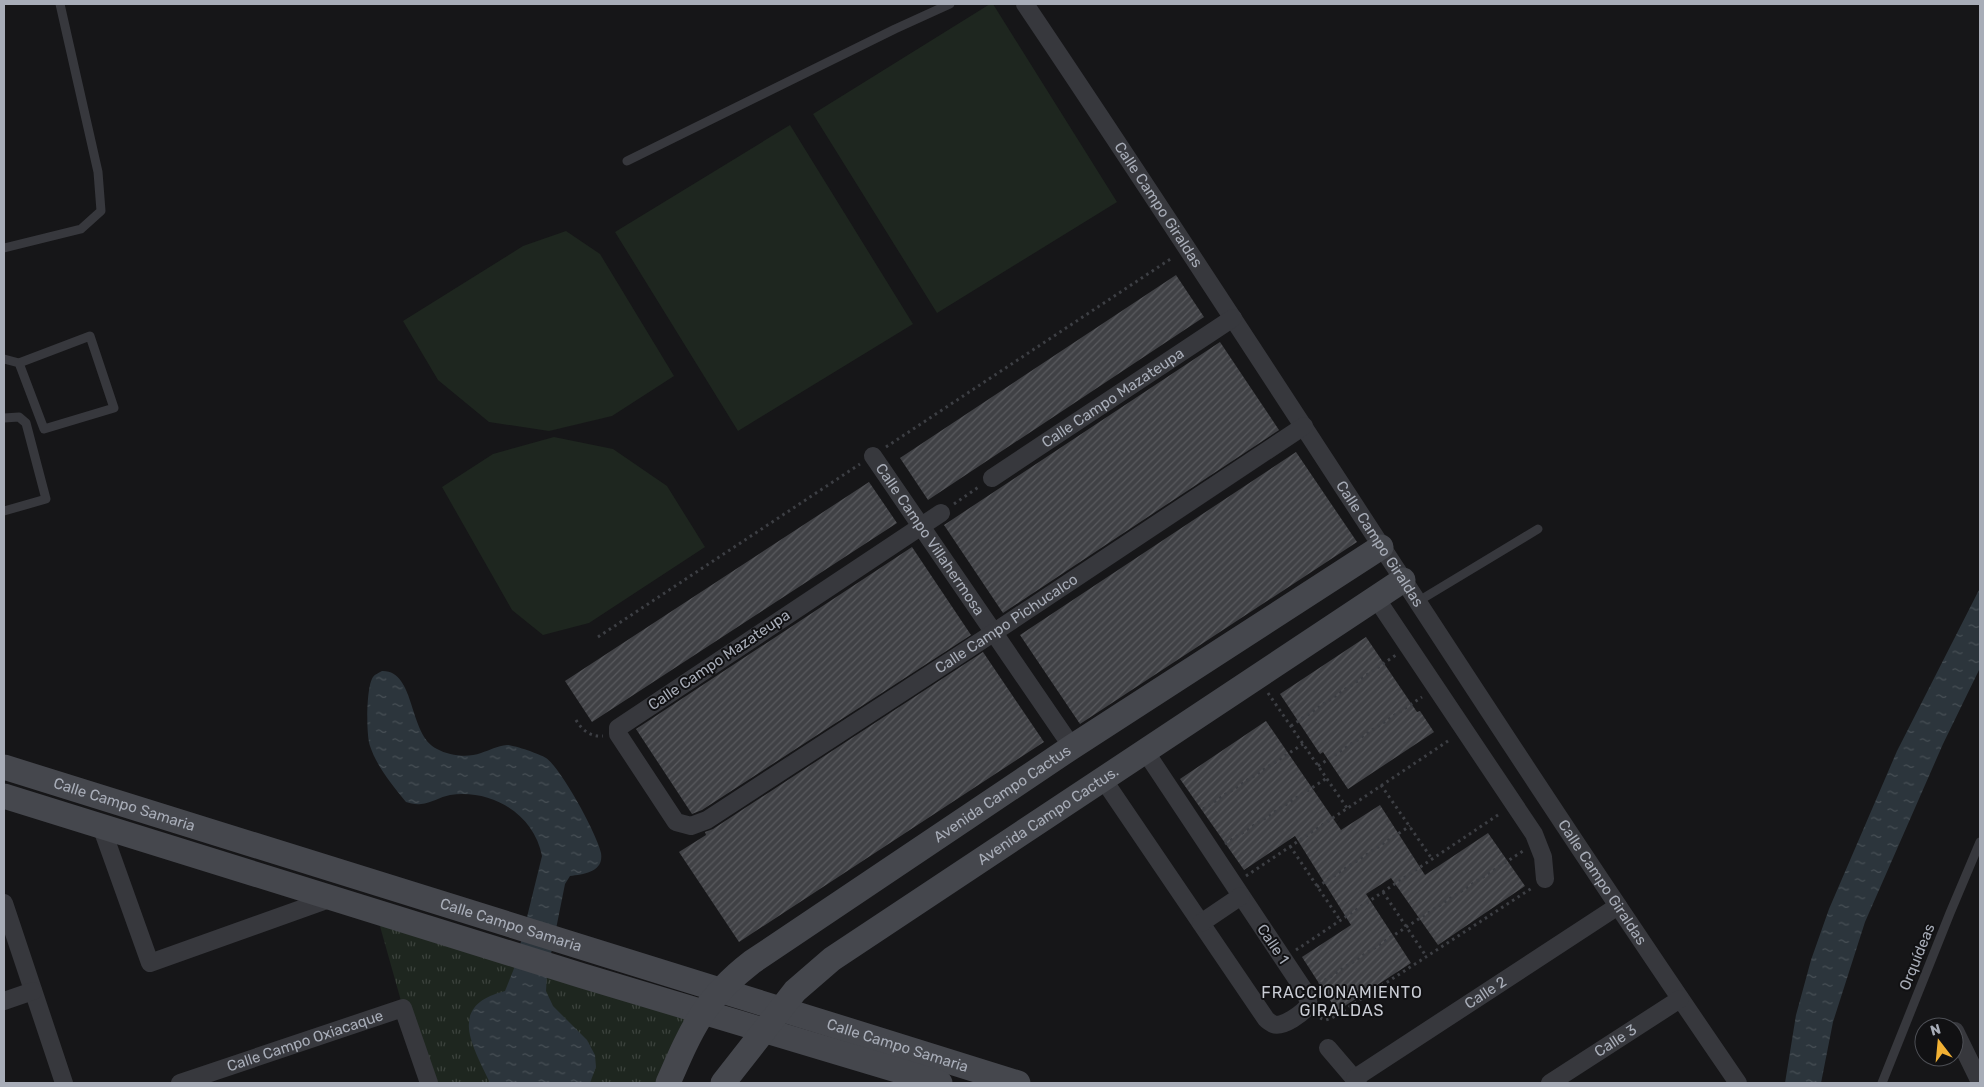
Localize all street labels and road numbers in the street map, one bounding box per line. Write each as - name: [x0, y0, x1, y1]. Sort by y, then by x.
- street label: Calle Campo Giraldas: [1111, 138, 1206, 271]
- street label: Calle Campo Mazateupa: [1038, 344, 1187, 452]
- street label: Calle Campo Villahermosa: [872, 460, 988, 619]
- street label: Calle Campo Giraldas: [1332, 477, 1428, 611]
- street label: Calle Campo Pichucalco: [932, 570, 1081, 677]
- street label: Calle Campo Mazateupa: [645, 606, 793, 714]
- street label: Avenida Campo Cactus: [930, 741, 1075, 846]
- street label: Avenida Campo Cactus.: [974, 762, 1122, 869]
- street label: Calle Campo Samaria: [51, 774, 197, 835]
- street label: Calle Campo Giraldas: [1554, 816, 1651, 949]
- street label: Calle Campo Samaria: [438, 894, 584, 956]
- street label: Calle 1: [1253, 921, 1293, 967]
- street label: Orquídeas: [1895, 921, 1939, 993]
- street label: Calle 2: [1461, 972, 1510, 1013]
- street label: Calle Campo Oxiacaque: [225, 1006, 386, 1076]
- street label: Calle Campo Samaria: [825, 1015, 971, 1076]
- street label: Calle 3: [1591, 1020, 1640, 1061]

